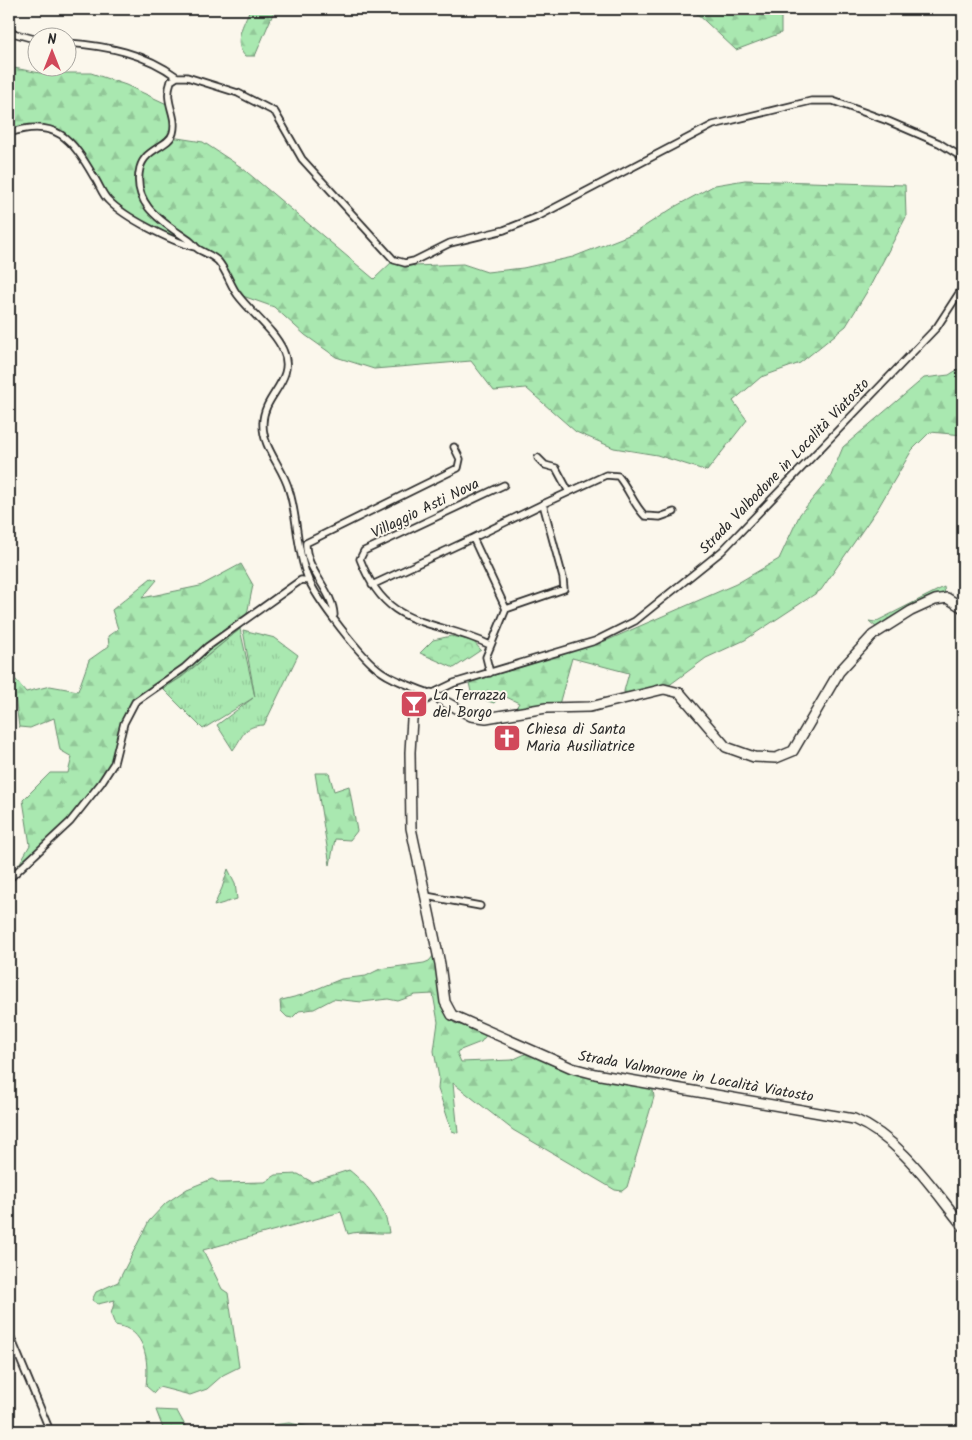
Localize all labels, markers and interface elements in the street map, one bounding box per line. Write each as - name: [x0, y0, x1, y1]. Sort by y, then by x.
- north arrow: [28, 28, 78, 78]
- text: N: [48, 29, 57, 51]
- street label: Strada Valbodone in Località Viatosto: [694, 373, 876, 560]
- street label: Villaggio Asti Nova: [367, 472, 484, 546]
- place label: La Terrazza del Borgo: [433, 684, 506, 725]
- bar icon: La Terrazza del Borgo: [399, 689, 429, 719]
- place label: Chiesa di Santa Maria Ausiliatrice: [526, 718, 635, 759]
- church icon: Chiesa di Santa Maria Ausiliatrice: [492, 723, 522, 753]
- street label: Strada Valmorone in Località Viatosto: [576, 1044, 816, 1110]

